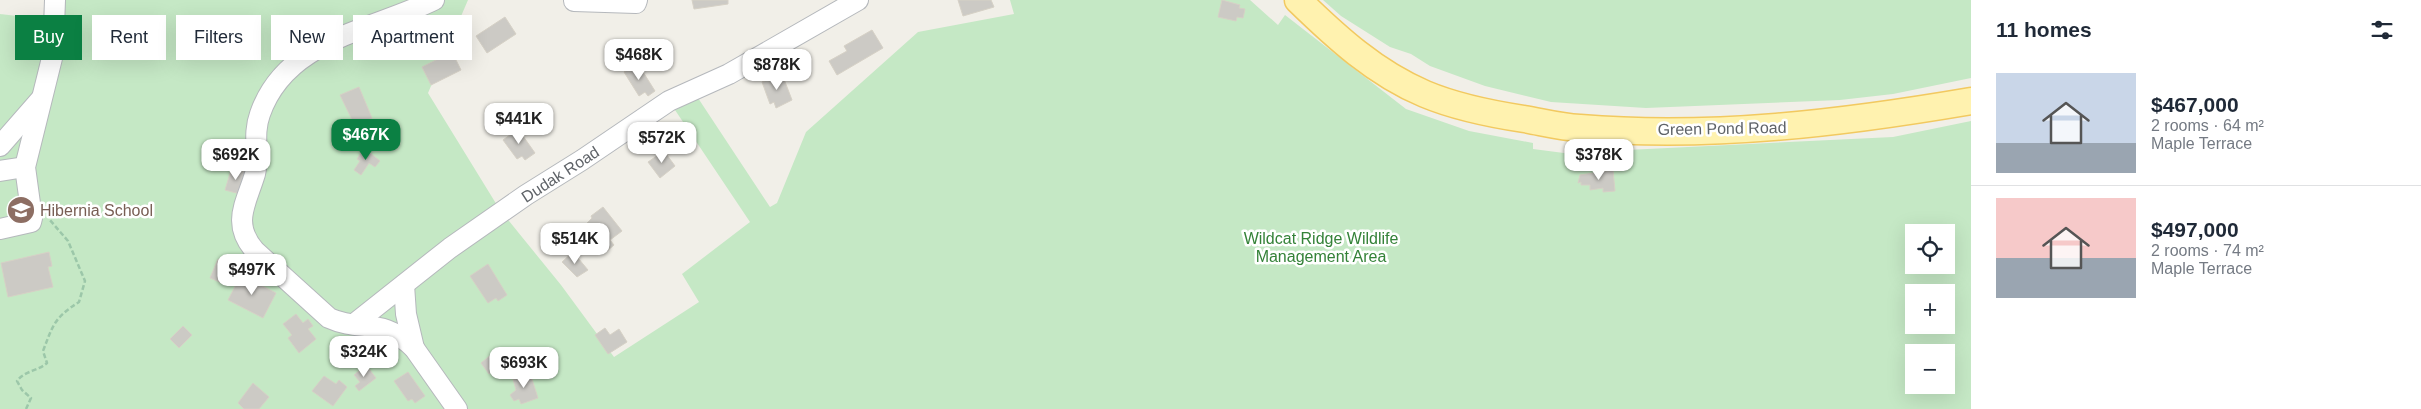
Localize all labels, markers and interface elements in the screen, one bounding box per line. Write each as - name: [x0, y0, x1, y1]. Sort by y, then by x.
- chip: Buy: [15, 15, 82, 60]
- chip: Rent: [92, 15, 166, 60]
- chip: Filters: [176, 15, 261, 60]
- chip: New: [271, 15, 343, 60]
- chip: Apartment: [353, 15, 472, 60]
- icon: filters: [2368, 16, 2396, 44]
- text: 11 homes: [1996, 18, 2092, 41]
- pin: $468K: [604, 38, 674, 81]
- text: $468K: [615, 46, 663, 63]
- pin: $878K: [742, 48, 812, 91]
- text: $878K: [753, 56, 801, 73]
- icon: home: [2036, 93, 2096, 153]
- text: $467,000: [2151, 93, 2239, 116]
- pin: $441K: [484, 102, 554, 145]
- text: $441K: [495, 110, 543, 127]
- text: 2 rooms · 64 m²: [2151, 117, 2264, 134]
- pin: $467K: [331, 119, 401, 161]
- street label: Green Pond Road: [1657, 119, 1787, 138]
- pin: $572K: [627, 121, 697, 164]
- text: $467K: [342, 126, 390, 143]
- text: $572K: [638, 129, 686, 146]
- text: Maple Terrace: [2151, 135, 2252, 152]
- pin: $692K: [201, 138, 271, 181]
- pin: $378K: [1564, 138, 1634, 181]
- street label: Dudak Road: [518, 143, 602, 206]
- text: $692K: [212, 146, 260, 163]
- text: $378K: [1575, 146, 1623, 163]
- school or university icon: Hibernia School: [6, 195, 36, 225]
- place label: Hibernia School: [40, 202, 153, 219]
- icon: home: [2036, 218, 2096, 278]
- text: $497,000: [2151, 218, 2239, 241]
- pin: $514K: [540, 222, 610, 265]
- map controls: [1905, 224, 1955, 394]
- button: locate: [1905, 224, 1955, 274]
- text: $514K: [551, 230, 599, 247]
- park label: Wildcat Ridge Wildlife Management Area: [1244, 230, 1398, 265]
- text: 2 rooms · 74 m²: [2151, 242, 2264, 259]
- pin: $497K: [217, 254, 287, 296]
- text: Maple Terrace: [2151, 260, 2252, 277]
- text: $497K: [228, 261, 276, 278]
- button: +: [1905, 284, 1955, 334]
- pin: $324K: [329, 336, 399, 378]
- text: $324K: [340, 343, 388, 360]
- button: −: [1905, 344, 1955, 394]
- pin: $693K: [489, 346, 559, 389]
- text: $693K: [500, 354, 548, 371]

